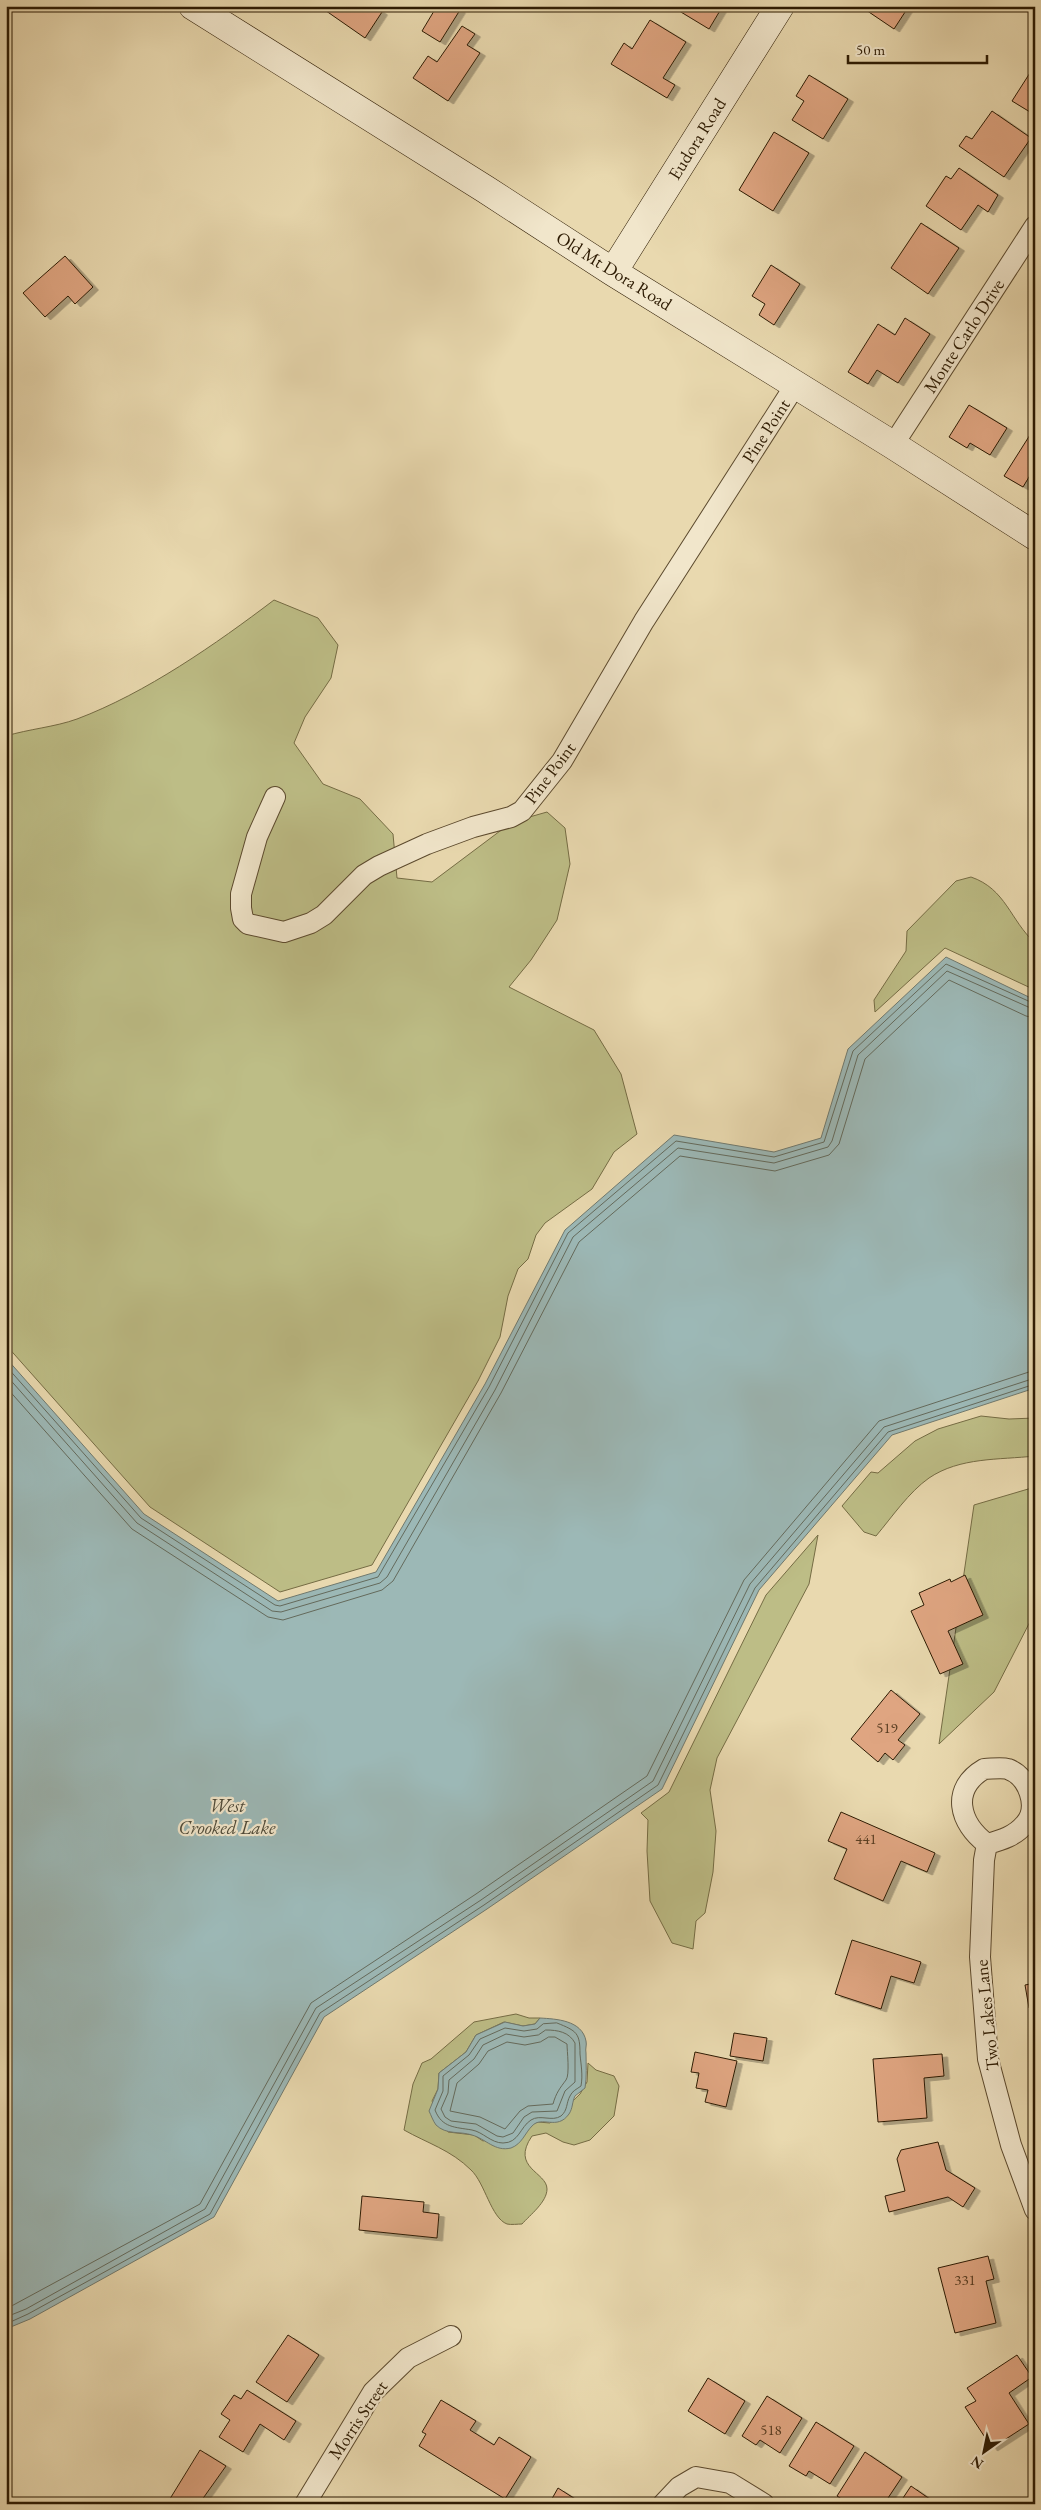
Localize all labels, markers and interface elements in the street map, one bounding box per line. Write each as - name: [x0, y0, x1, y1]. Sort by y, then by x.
- scale bar: [848, 32, 987, 64]
- text: 50 m: [856, 40, 885, 59]
- street label: Eudora Road: [662, 93, 731, 184]
- street label: Old Mt Dora Road: [552, 226, 677, 316]
- street label: Monte Carlo Drive: [918, 274, 1009, 397]
- street label: Pine Point: [736, 394, 795, 467]
- street label: Pine Point: [519, 737, 581, 808]
- house number: 519: [876, 1718, 898, 1737]
- water label: West Crooked Lake: [178, 1793, 276, 1840]
- house number: 441: [855, 1829, 877, 1848]
- street label: Two Lakes Lane: [969, 1958, 1004, 2072]
- house number: 331: [954, 2270, 976, 2289]
- street label: Morris Street: [323, 2376, 393, 2464]
- house number: 518: [760, 2420, 782, 2439]
- north arrow: [958, 2428, 1008, 2478]
- text: N: [967, 2452, 987, 2474]

